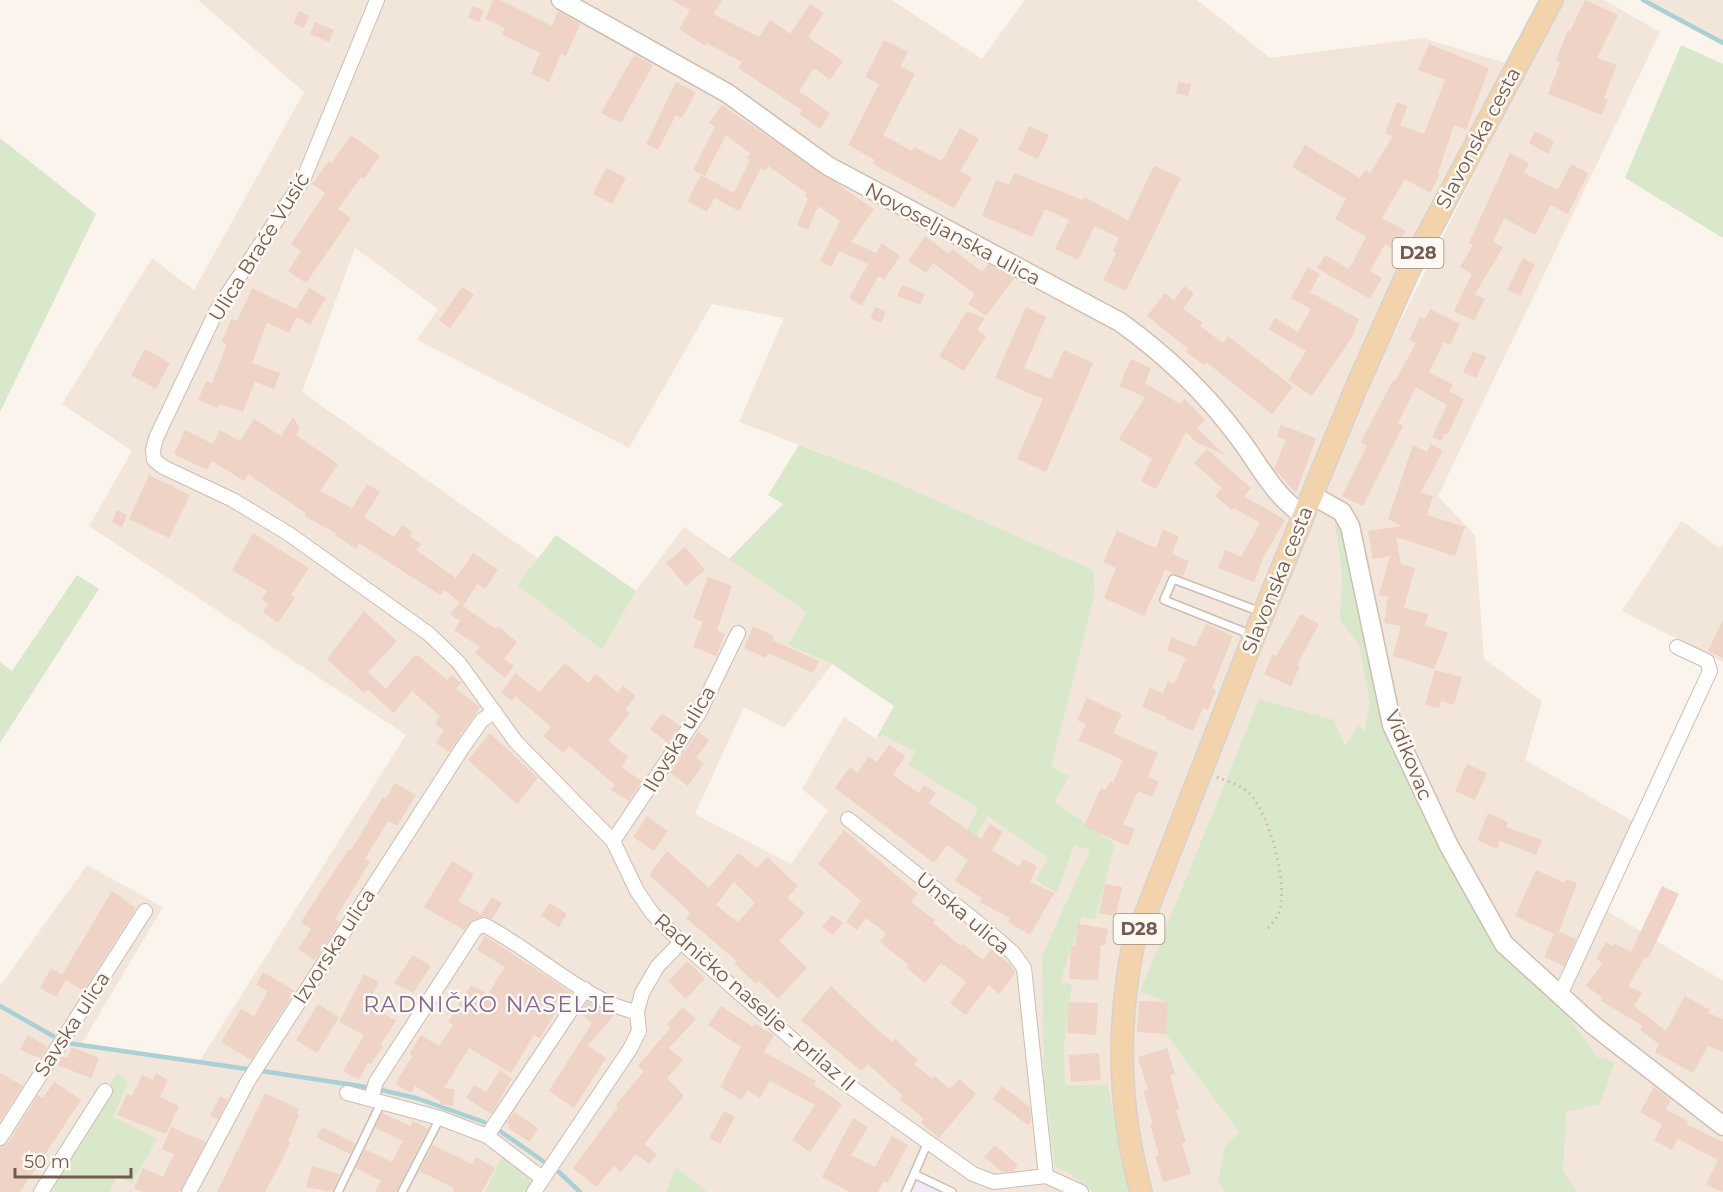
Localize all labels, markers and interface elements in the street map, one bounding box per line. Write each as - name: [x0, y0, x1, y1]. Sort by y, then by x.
- street label: Slavonska cesta: [1431, 63, 1525, 213]
- street label: Ulica Braće Vusić: [204, 168, 314, 326]
- street label: Novoseljanska ulica: [861, 178, 1045, 290]
- road number: D28: [1392, 238, 1444, 268]
- street label: Slavonska cesta: [1236, 503, 1318, 657]
- street label: Ilovska ulica: [638, 681, 720, 797]
- street label: Vidikovac: [1380, 706, 1438, 804]
- street label: Unska ulica: [911, 867, 1015, 959]
- street label: Izvorska ulica: [288, 884, 380, 1008]
- street label: Radničko naselje - prilaz II: [649, 908, 861, 1096]
- road number: D28: [1114, 914, 1164, 944]
- street label: Savska ulica: [29, 967, 115, 1081]
- district label: RADNIČKO NASELJE: [363, 991, 617, 1018]
- scale bar: [15, 1141, 130, 1179]
- text: 50 m: [24, 1151, 70, 1173]

